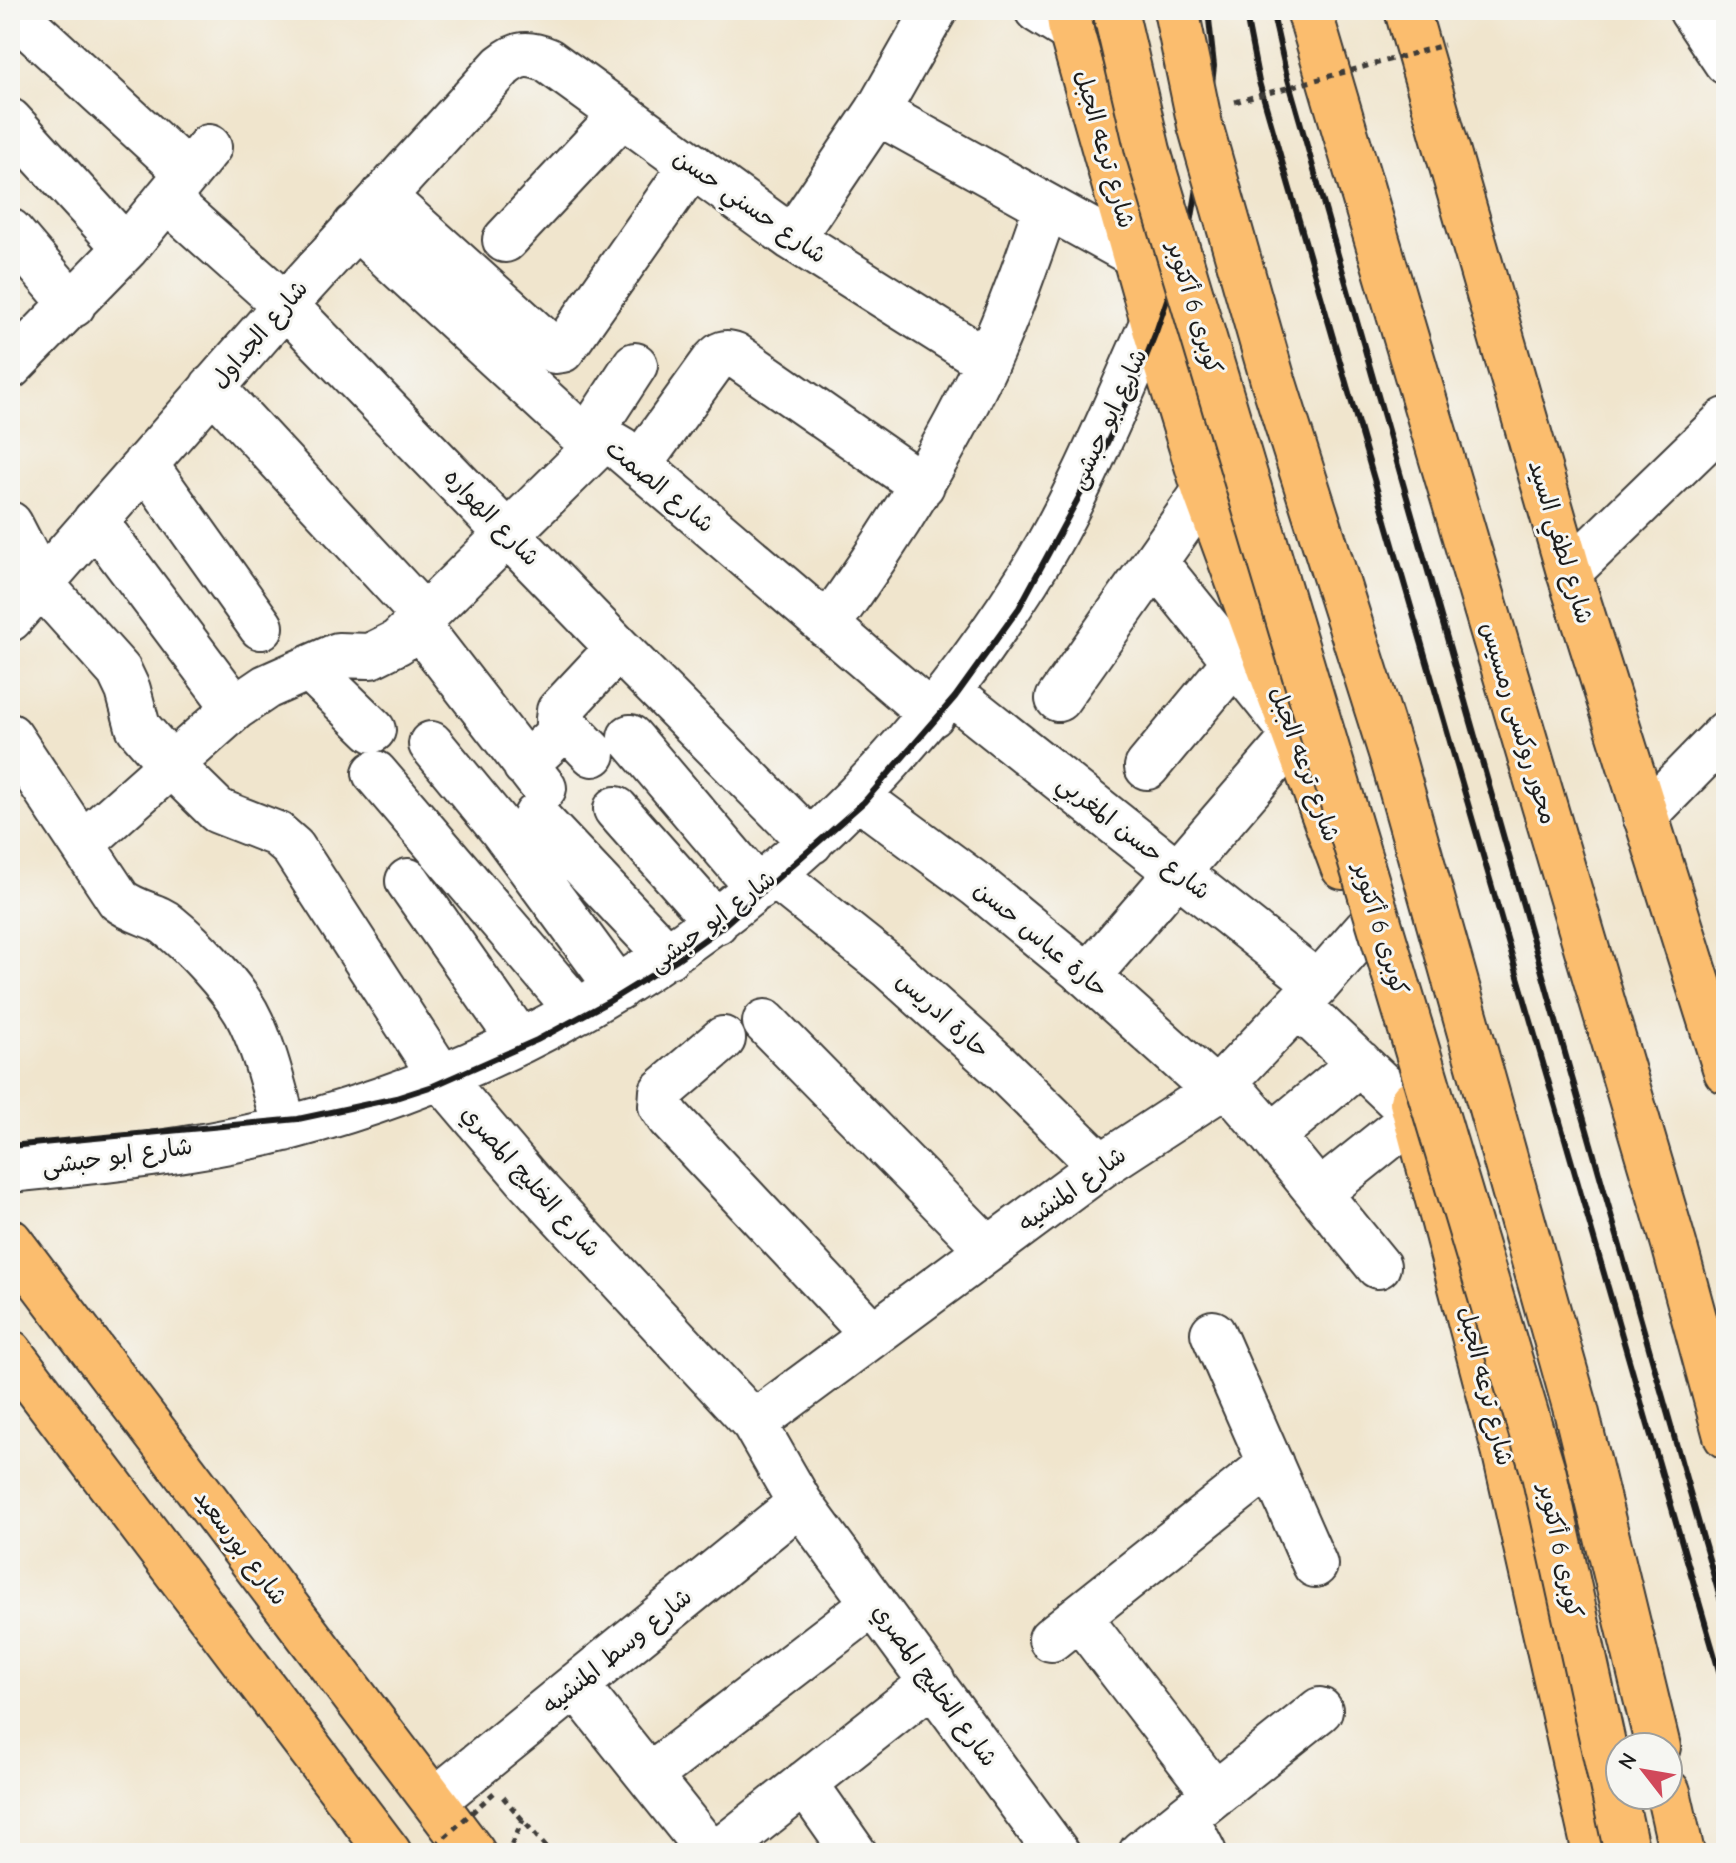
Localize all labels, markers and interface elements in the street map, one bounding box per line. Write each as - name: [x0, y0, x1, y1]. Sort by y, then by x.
- street label: شارع ترعه الجبل: [1066, 67, 1141, 232]
- street label: شارع حسني حسن: [664, 143, 832, 275]
- street label: كوبرى 6 أكتوبر: [1159, 236, 1229, 378]
- street label: شارع الجداول: [205, 274, 316, 396]
- street label: شارع ابو حبشى: [1063, 344, 1155, 495]
- street label: شارع الصمت: [598, 434, 720, 541]
- street label: شارع لطفي السيد: [1516, 457, 1599, 629]
- street label: شارع الهواره: [436, 462, 545, 574]
- street label: محور روكسى رمسيس: [1474, 619, 1563, 828]
- street label: شارع ترعه الجبل: [1261, 683, 1346, 846]
- street label: شارع حسن المغربي: [1048, 769, 1216, 911]
- street label: كوبرى 6 أكتوبر: [1345, 857, 1415, 999]
- street label: شارع ابو حبشى: [643, 864, 783, 980]
- street label: حارة عباس حسن: [968, 875, 1114, 1003]
- street label: حارة ادريس: [891, 966, 995, 1064]
- street label: شارع الخليج المصري: [453, 1099, 606, 1265]
- street label: شارع ابو حبشى: [40, 1132, 195, 1183]
- street label: شارع المنشيه: [1013, 1141, 1133, 1240]
- street label: شارع ترعه الجبل: [1450, 1304, 1519, 1469]
- street label: كوبرى 6 أكتوبر: [1531, 1479, 1590, 1621]
- street label: شارع بورسعيد: [186, 1484, 294, 1612]
- street label: شارع وسط المنشيه: [537, 1582, 699, 1722]
- street label: شارع الخليج المصري: [864, 1598, 1003, 1774]
- north arrow: [1604, 1731, 1684, 1811]
- text: N: [1613, 1748, 1643, 1774]

